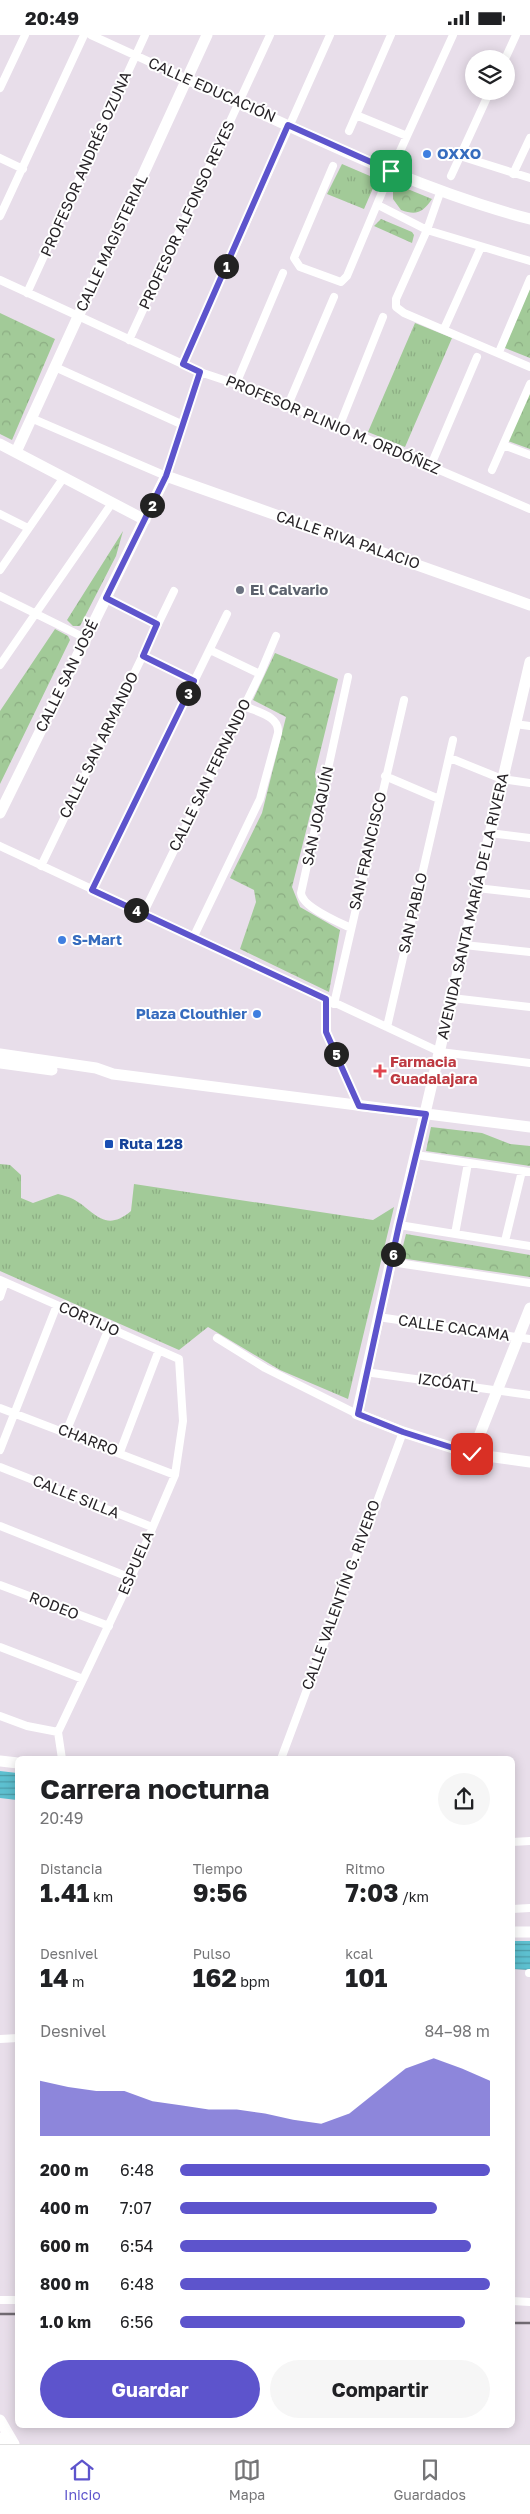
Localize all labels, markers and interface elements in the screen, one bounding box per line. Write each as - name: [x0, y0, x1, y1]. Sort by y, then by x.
- text: 20:49: [25, 6, 79, 29]
- map controls: [465, 50, 515, 100]
- button: layers: [465, 50, 515, 100]
- street label: CALLE EDUCACIÓN: [146, 53, 279, 125]
- street label: PROFESOR ANDRÉS OZUNA: [36, 68, 134, 259]
- street label: PROFESOR ALFONSO REYES: [134, 117, 238, 312]
- place label: OXXO: [437, 144, 481, 162]
- marker: OXXO: [421, 148, 433, 160]
- pin: [370, 150, 412, 192]
- icon: arrive: [377, 157, 405, 185]
- street label: CALLE MAGISTERIAL: [71, 171, 151, 314]
- pin: 1: [214, 253, 238, 279]
- text: 1: [223, 258, 230, 275]
- street label: PROFESOR PLINIO M. ORDÓÑEZ: [223, 371, 443, 478]
- pin: 2: [140, 493, 164, 517]
- text: 2: [148, 497, 157, 514]
- street label: CALLE RIVA PALACIO: [274, 506, 423, 572]
- place label: El Calvario: [250, 580, 328, 598]
- marker: El Calvario: [234, 584, 246, 596]
- street label: CALLE SAN JOSÉ: [31, 616, 101, 735]
- street label: CALLE SAN ARMANDO: [55, 668, 141, 821]
- pin: 3: [176, 681, 200, 705]
- text: 3: [184, 685, 193, 702]
- street label: CALLE SAN FERNANDO: [164, 695, 254, 854]
- street label: SAN JOAQUÍN: [298, 764, 336, 867]
- street label: AVENIDA SANTA MARÍA DE LA RIVERA: [433, 771, 512, 1041]
- street label: SAN FRANCISCO: [345, 790, 389, 912]
- street label: SAN PABLO: [394, 871, 430, 955]
- pin: 4: [124, 897, 148, 923]
- text: 4: [132, 902, 141, 919]
- place label: S-Mart: [72, 930, 122, 948]
- marker: S-Mart: [56, 934, 68, 946]
- place label: Plaza Clouthier: [136, 1004, 247, 1022]
- marker: Plaza Clouthier: [251, 1008, 263, 1020]
- pin: 5: [324, 1041, 348, 1067]
- text: 5: [332, 1046, 341, 1063]
- place label: Farmacia Guadalajara: [390, 1052, 478, 1087]
- marker: Farmacia Guadalajara: [374, 1065, 386, 1077]
- place label: Ruta 128: [119, 1134, 183, 1152]
- marker: Ruta 128: [103, 1138, 115, 1150]
- pin: 6: [380, 1241, 406, 1267]
- text: 6: [389, 1246, 398, 1263]
- street label: CORTIJO: [56, 1297, 123, 1339]
- street label: CALLE CACAMA: [397, 1310, 511, 1344]
- street label: IZCÓATL: [417, 1369, 480, 1395]
- street label: CHARRO: [56, 1419, 121, 1459]
- pin: [451, 1433, 493, 1475]
- icon: check: [458, 1440, 486, 1468]
- street label: CALLE SILLA: [30, 1471, 122, 1522]
- street label: CALLE VALENTÍN G. RIVERO: [297, 1497, 383, 1692]
- street label: ESPUELA: [114, 1528, 157, 1597]
- street label: RODEO: [27, 1587, 82, 1623]
- text: Carrera nocturna: [40, 1772, 270, 1805]
- button: share: [438, 1773, 490, 1825]
- text: 20:49: [40, 1808, 83, 1828]
- text: Distancia: [40, 1860, 102, 1877]
- text: Tiempo: [193, 1860, 243, 1877]
- text: Ritmo: [345, 1860, 385, 1877]
- text: 1.41: [40, 1877, 89, 1908]
- text: 9:56: [193, 1877, 248, 1908]
- text: 7:03: [345, 1877, 398, 1908]
- text: km: [89, 1888, 113, 1905]
- text: /km: [398, 1888, 429, 1905]
- text: Desnivel: [40, 1945, 98, 1962]
- text: Pulso: [193, 1945, 231, 1962]
- text: kcal: [345, 1945, 373, 1962]
- text: 14: [40, 1962, 69, 1993]
- text: 162: [193, 1962, 237, 1993]
- text: 101: [345, 1962, 387, 1993]
- text: m: [69, 1973, 84, 1990]
- text: bpm: [237, 1973, 270, 1990]
- text: Desnivel: [40, 2021, 106, 2041]
- text: 84–98 m: [424, 2021, 490, 2041]
- text: 200 m: [40, 2160, 89, 2180]
- text: 6:48: [120, 2160, 154, 2180]
- text: 400 m: [40, 2198, 89, 2218]
- text: 7:07: [120, 2198, 152, 2218]
- text: 600 m: [40, 2236, 89, 2256]
- text: 6:54: [120, 2236, 154, 2256]
- text: 800 m: [40, 2274, 89, 2294]
- text: 6:48: [120, 2274, 154, 2294]
- text: 1.0 km: [40, 2312, 91, 2332]
- text: 6:56: [120, 2312, 153, 2332]
- button: Guardar: [40, 2360, 260, 2418]
- button: Compartir: [270, 2360, 490, 2418]
- tab: Inicio: [64, 2456, 101, 2503]
- tab: Mapa: [229, 2456, 265, 2503]
- tab: Guardados: [393, 2456, 466, 2503]

